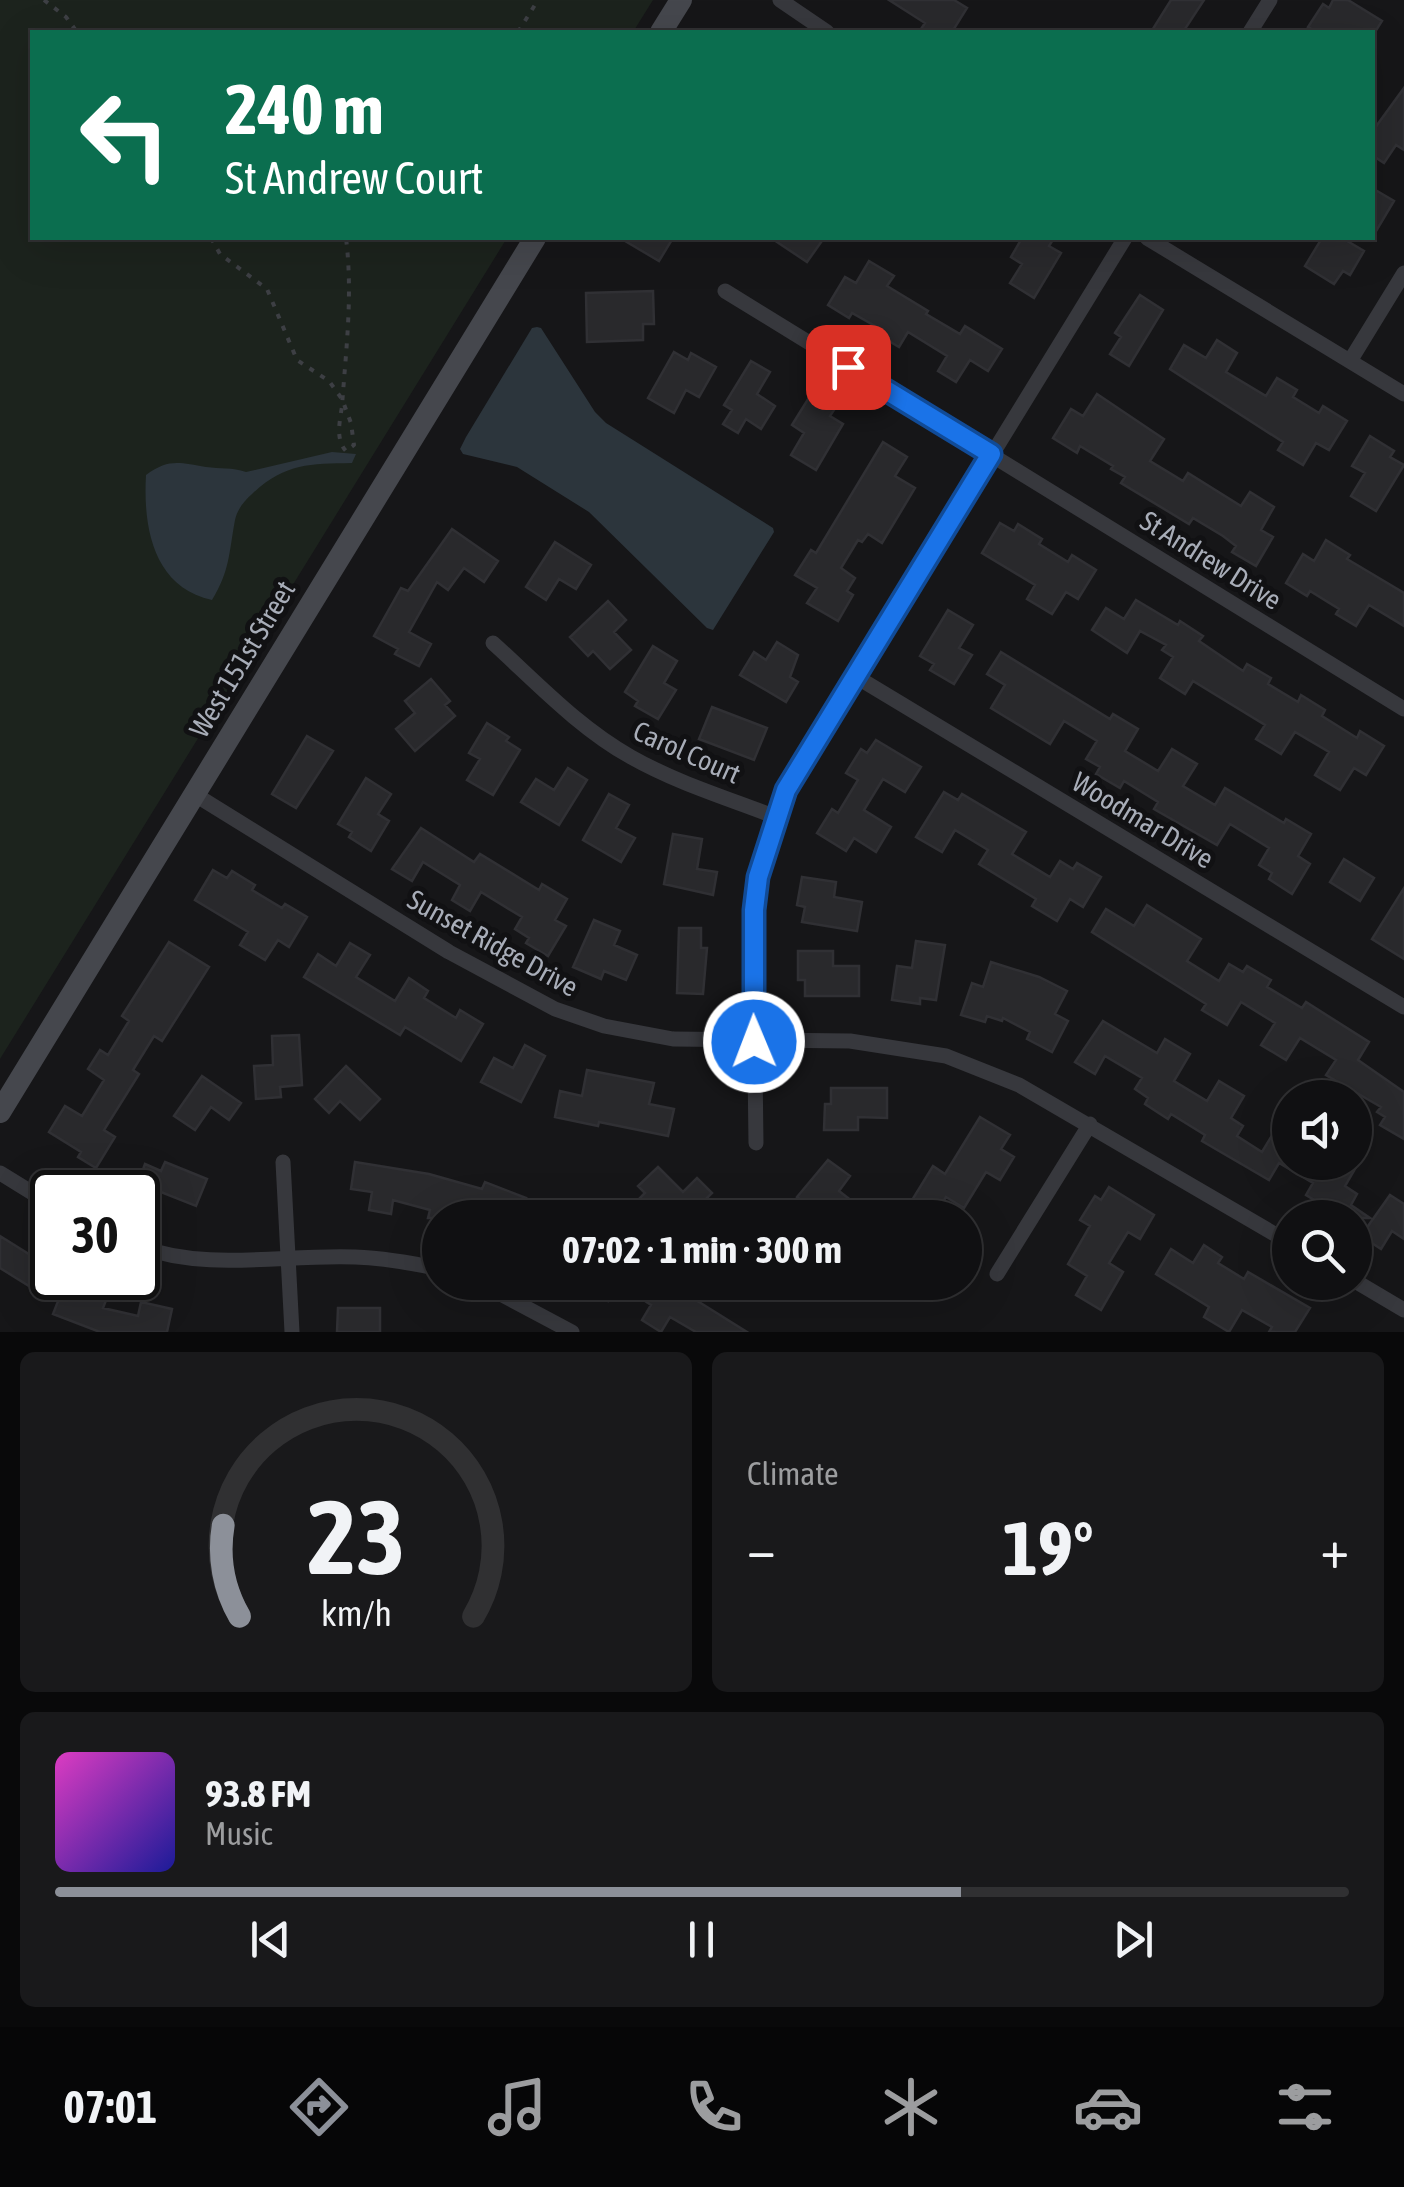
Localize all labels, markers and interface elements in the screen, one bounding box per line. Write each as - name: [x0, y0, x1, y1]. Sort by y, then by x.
- text: 240 m: [225, 69, 384, 149]
- icon: left: [60, 70, 190, 200]
- text: St Andrew Court: [225, 152, 483, 204]
- pin: [806, 325, 891, 410]
- icon: arrive: [821, 340, 876, 395]
- street label: St Andrew Drive: [1135, 504, 1287, 616]
- street label: West 151st Street: [183, 575, 301, 743]
- street label: Carol Court: [629, 714, 745, 790]
- street label: Woodmar Drive: [1067, 765, 1219, 875]
- street label: Sunset Ridge Drive: [402, 883, 584, 1003]
- position arrow: [702, 990, 806, 1094]
- map controls: [1272, 1080, 1372, 1300]
- button: sound: [1272, 1080, 1372, 1180]
- speed limit sign: 30: [30, 1170, 160, 1300]
- button: search: [1272, 1200, 1372, 1300]
- text: 07:02 · 1 min · 300 m: [562, 1228, 842, 1271]
- text: Climate: [747, 1455, 839, 1492]
- text: 23: [307, 1477, 405, 1596]
- text: 19°: [1002, 1505, 1094, 1591]
- text: −: [747, 1517, 776, 1580]
- text: +: [1320, 1517, 1349, 1580]
- text: km/h: [321, 1593, 391, 1634]
- text: 93.8 FM: [205, 1772, 311, 1815]
- text: Music: [205, 1815, 272, 1852]
- icon: previous: [243, 1912, 298, 1967]
- icon: pause: [674, 1912, 729, 1967]
- icon: next: [1106, 1912, 1161, 1967]
- icon: directions: [284, 2072, 354, 2142]
- icon: music: [482, 2072, 552, 2142]
- icon: phone: [679, 2072, 749, 2142]
- icon: climate: [876, 2072, 946, 2142]
- icon: car: [1073, 2072, 1143, 2142]
- icon: filters: [1270, 2072, 1340, 2142]
- text: 07:01: [64, 2081, 157, 2133]

